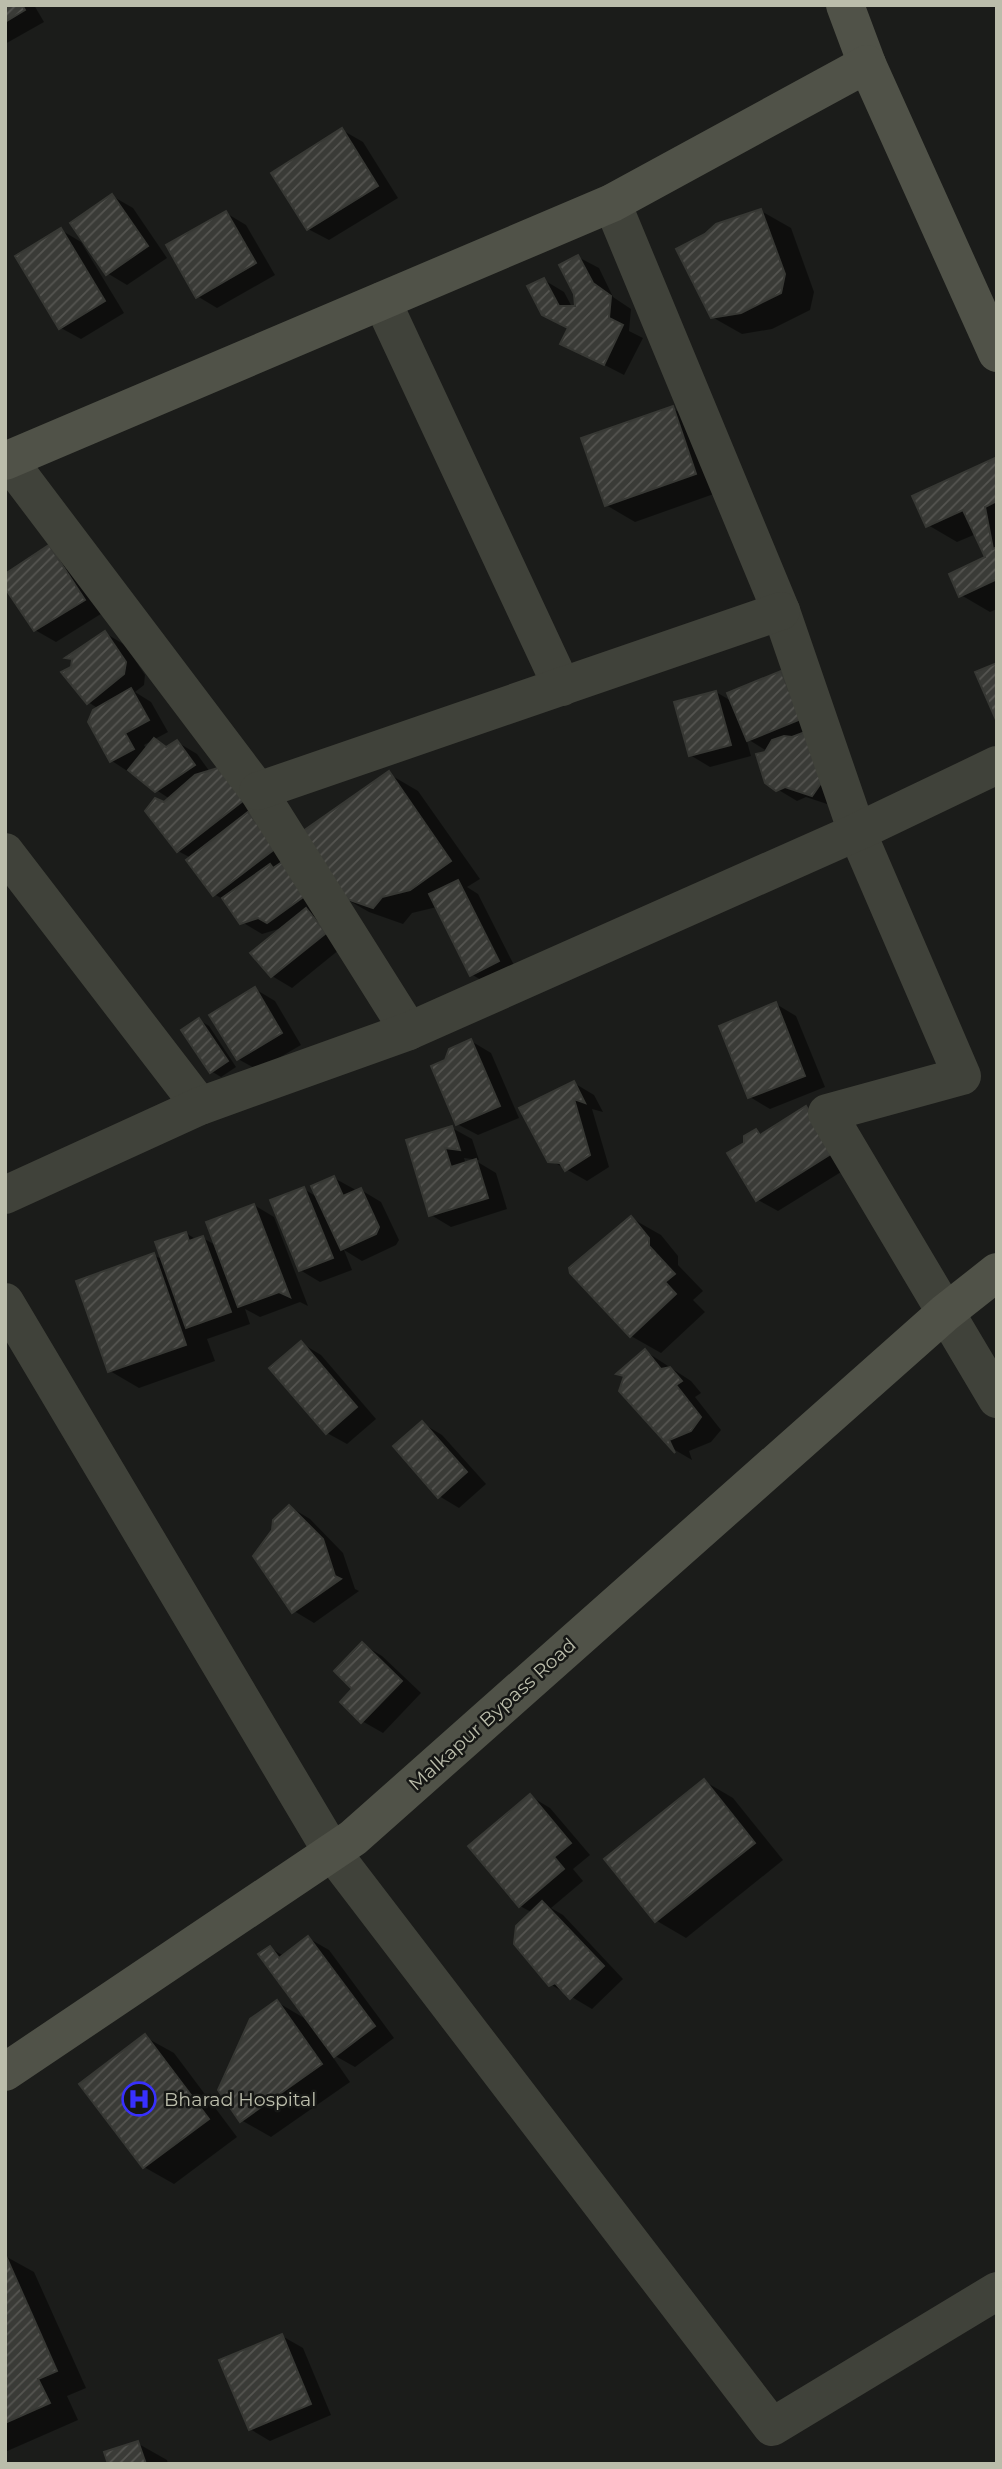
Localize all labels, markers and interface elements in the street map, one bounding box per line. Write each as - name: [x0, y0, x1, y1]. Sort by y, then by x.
- street label: Malkapur Bypass Road: [404, 1633, 581, 1796]
- hospital icon: Bharad Hospital: [120, 2080, 158, 2118]
- place label: Bharad Hospital: [164, 2088, 316, 2111]

